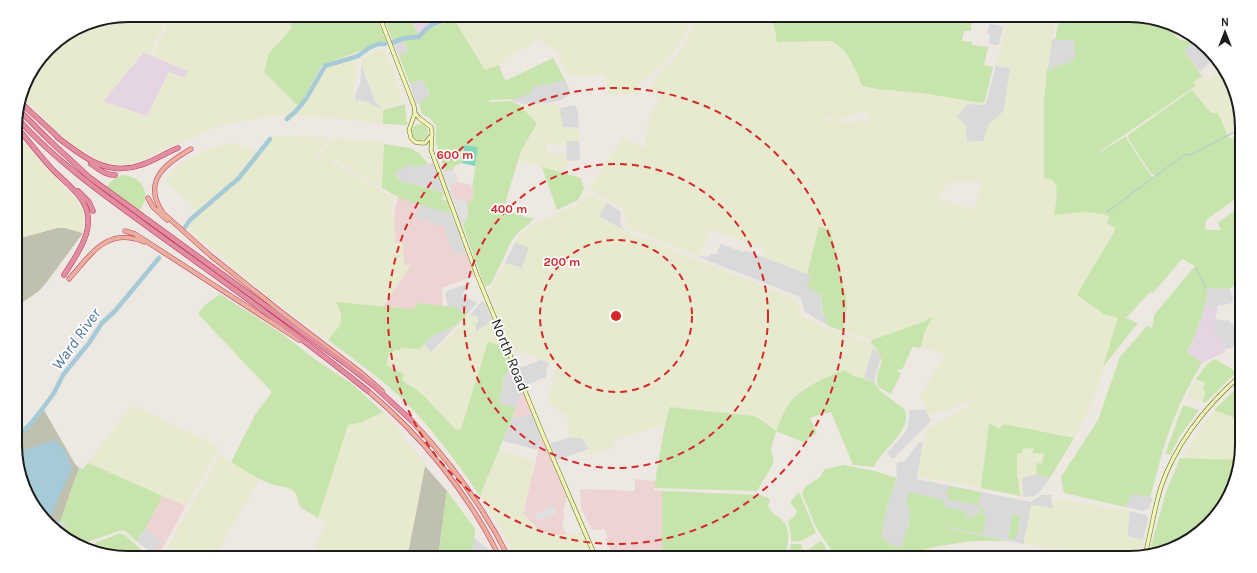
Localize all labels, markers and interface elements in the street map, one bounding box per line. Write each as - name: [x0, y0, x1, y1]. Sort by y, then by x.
- north arrow: [1205, 12, 1245, 52]
- text: N: [1221, 16, 1229, 29]
- text: 600 m: [437, 148, 473, 162]
- text: 400 m: [491, 202, 527, 216]
- text: 200 m: [544, 255, 580, 269]
- water label: Ward River: [47, 304, 105, 373]
- centre of rings: [609, 309, 623, 323]
- street label: North Road: [487, 316, 533, 394]

